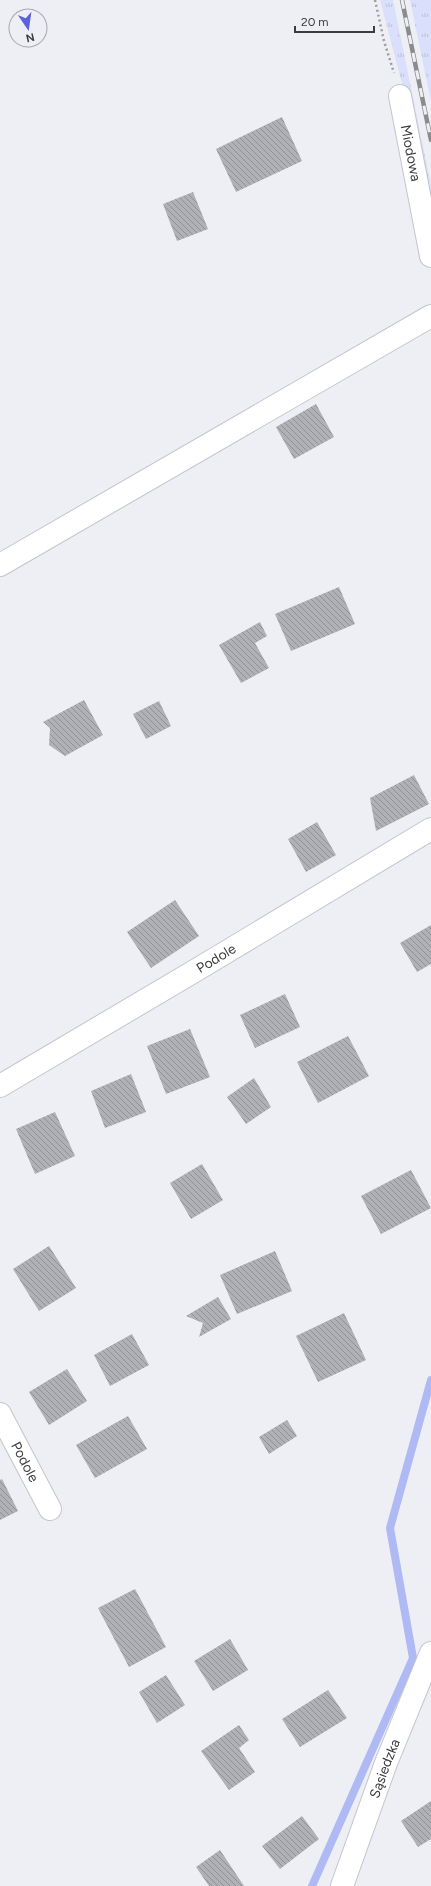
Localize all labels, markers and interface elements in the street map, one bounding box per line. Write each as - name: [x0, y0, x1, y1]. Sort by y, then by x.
- north arrow: [8, 8, 48, 48]
- scale bar: [295, 8, 374, 34]
- text: 20 m: [301, 15, 329, 29]
- text: N: [25, 30, 36, 45]
- street label: Miodowa: [397, 123, 424, 183]
- street label: Podole: [193, 940, 239, 977]
- street label: Podole: [7, 1439, 42, 1485]
- street label: Sąsiedzka: [366, 1736, 404, 1801]

